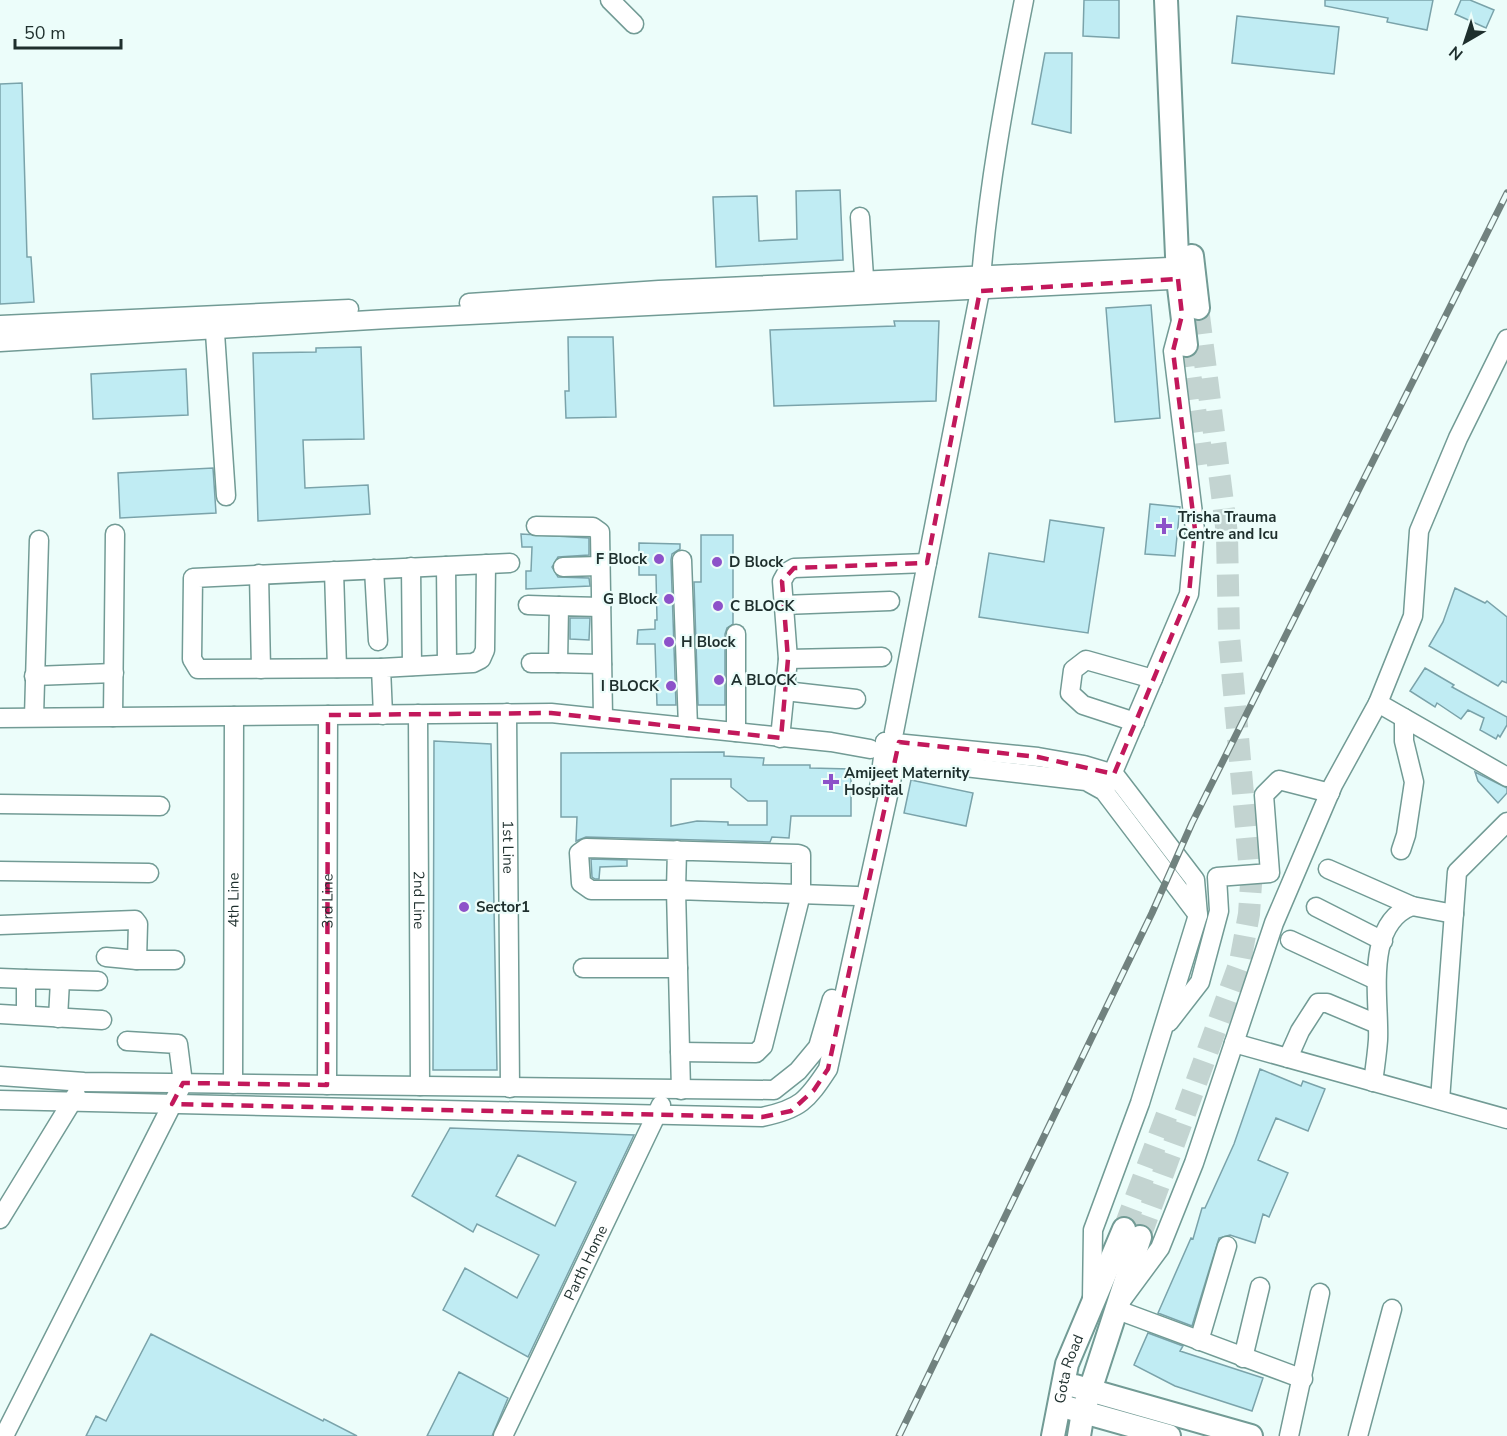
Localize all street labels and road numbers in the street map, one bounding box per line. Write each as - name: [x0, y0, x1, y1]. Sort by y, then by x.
- street label: 1st Line: [498, 820, 518, 874]
- street label: 2nd Line: [409, 871, 429, 929]
- street label: 4th Line: [223, 873, 244, 927]
- street label: 3rd Line: [317, 873, 338, 929]
- street label: Parth Home: [559, 1222, 612, 1304]
- street label: Gota Road: [1050, 1331, 1088, 1405]

